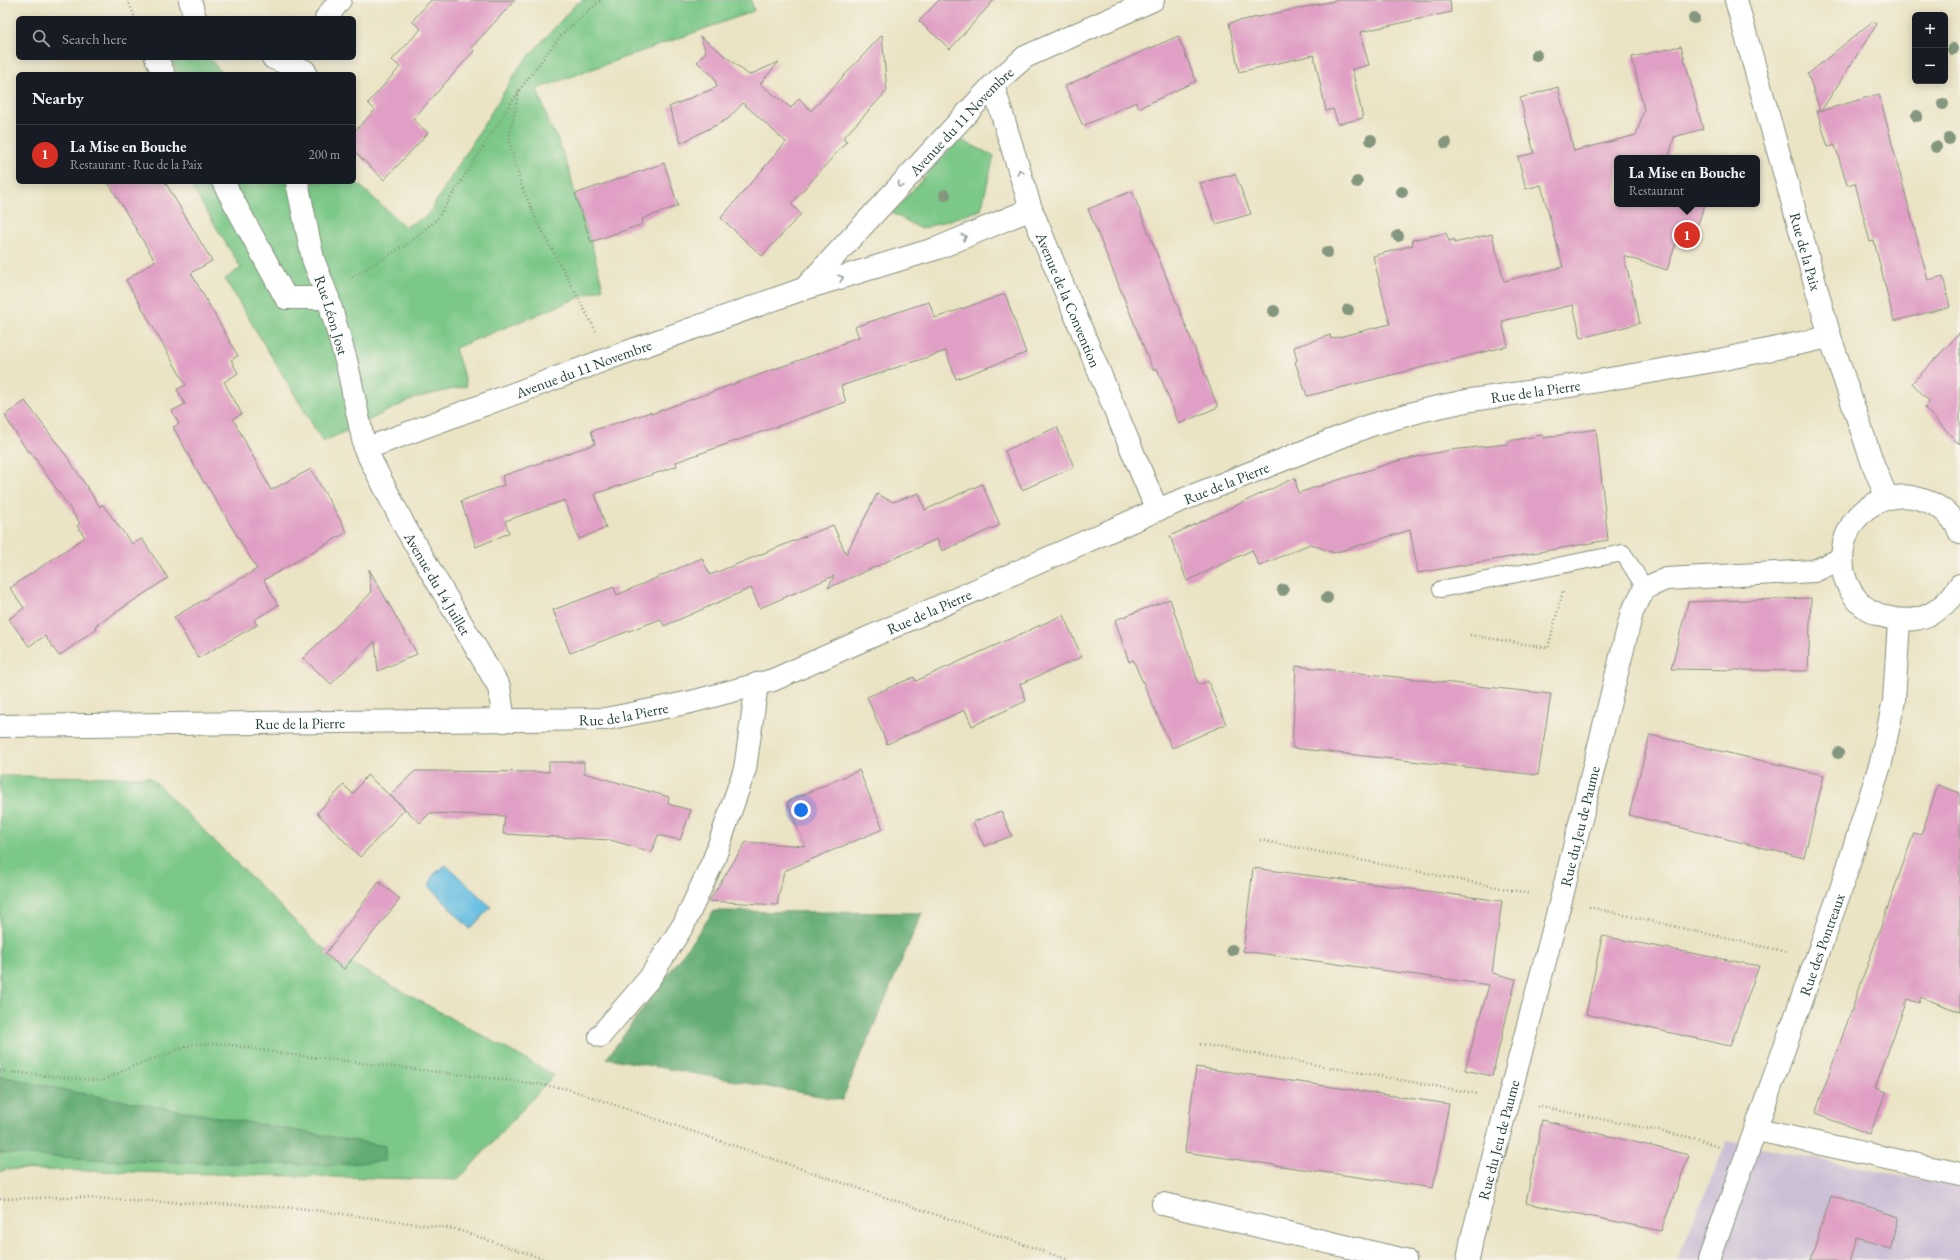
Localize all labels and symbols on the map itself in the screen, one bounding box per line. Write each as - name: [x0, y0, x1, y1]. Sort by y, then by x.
- street label: Avenue du 11 Novembre: [904, 62, 1017, 180]
- one-way arrow: [1016, 168, 1025, 175]
- one-way arrow: [897, 180, 904, 188]
- street label: Rue de la Paix: [1786, 210, 1826, 293]
- pin: 1: [1674, 220, 1700, 250]
- street label: Avenue de la Convention: [1032, 228, 1106, 370]
- one-way arrow: [961, 234, 968, 242]
- street label: Rue Léon Jost: [311, 273, 353, 357]
- one-way arrow: [837, 274, 844, 283]
- street label: Avenue du 11 Novembre: [512, 334, 654, 402]
- street label: Rue de la Pierre: [1489, 375, 1582, 407]
- street label: Rue de la Pierre: [1181, 457, 1272, 508]
- street label: Avenue du 14 Juillet: [400, 527, 476, 639]
- street label: Rue de la Pierre: [884, 584, 974, 638]
- street label: Rue de la Pierre: [579, 697, 670, 729]
- street label: Rue de la Pierre: [255, 713, 345, 733]
- street label: Rue du Jeu de Paume: [1555, 764, 1603, 888]
- your location: [791, 800, 811, 820]
- street label: Rue des Pontreaux: [1794, 890, 1848, 998]
- street label: Rue du Jeu de Paume: [1473, 1078, 1523, 1202]

